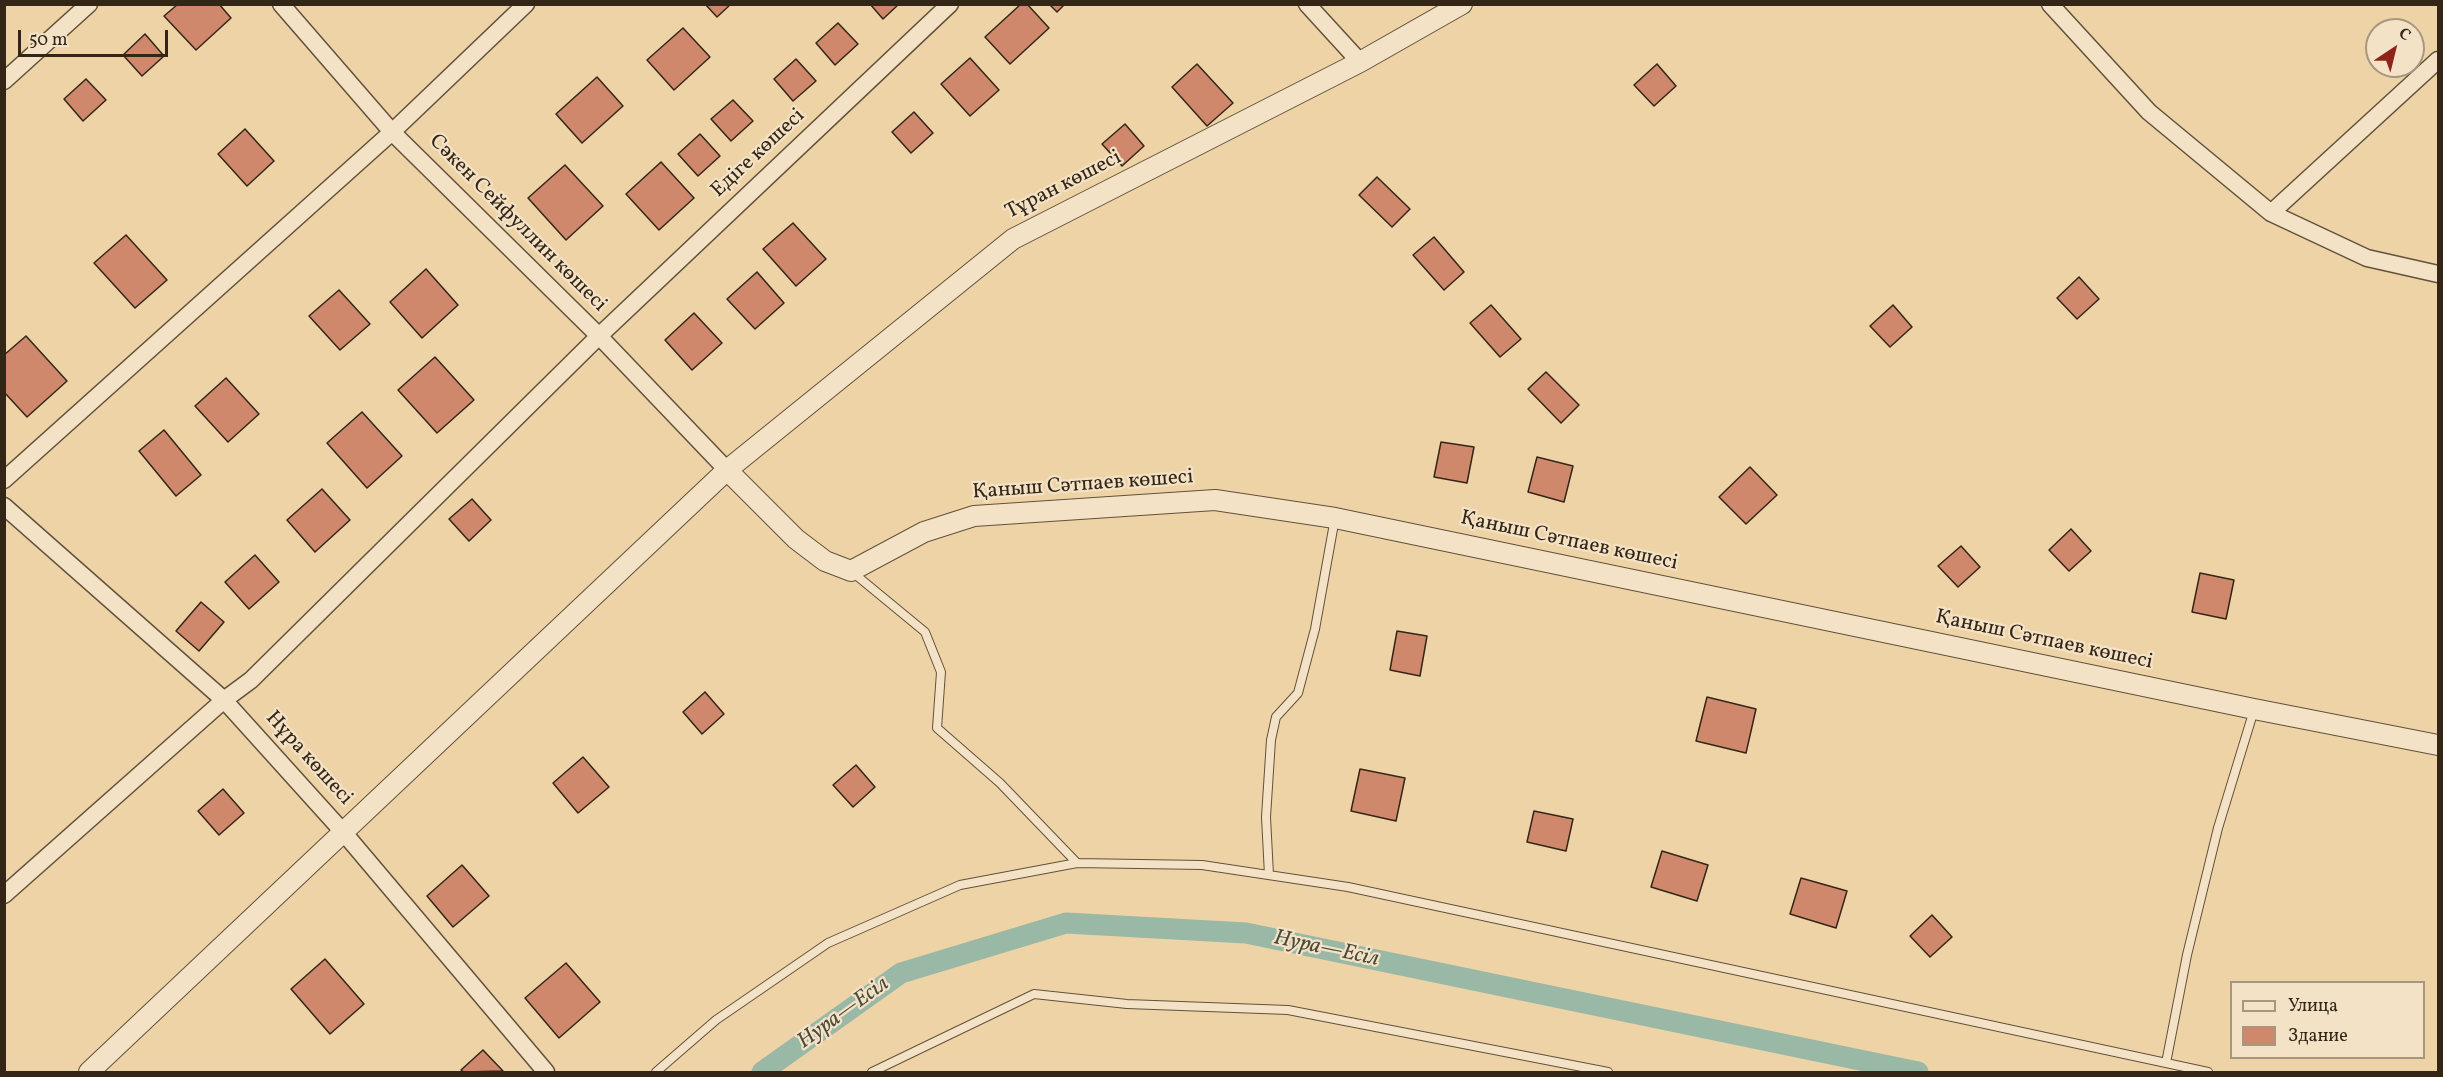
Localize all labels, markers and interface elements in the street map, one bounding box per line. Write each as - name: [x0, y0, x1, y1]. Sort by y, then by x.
- scale bar: [21, 18, 171, 56]
- north arrow: [2365, 18, 2425, 78]
- text: С: [2394, 23, 2415, 47]
- text: 50 m: [29, 28, 68, 53]
- street label: Едіге көшесі: [707, 104, 811, 204]
- street label: Сәкен Сейфуллин көшесі: [423, 130, 611, 318]
- street label: Тұран көшесі: [1002, 146, 1126, 226]
- street label: Қаныш Сәтпаев көшесі: [972, 466, 1194, 506]
- street label: Қаныш Сәтпаев көшесі: [1458, 507, 1680, 577]
- street label: Қаныш Сәтпаев көшесі: [1933, 606, 2155, 676]
- street label: Нұра көшесі: [259, 707, 357, 811]
- water label: Нура—Есіл: [1271, 926, 1381, 974]
- water label: Нура—Есіл: [793, 972, 895, 1056]
- legend: [2230, 981, 2425, 1059]
- text: Улица: [2288, 994, 2338, 1019]
- text: Здание: [2288, 1024, 2348, 1049]

